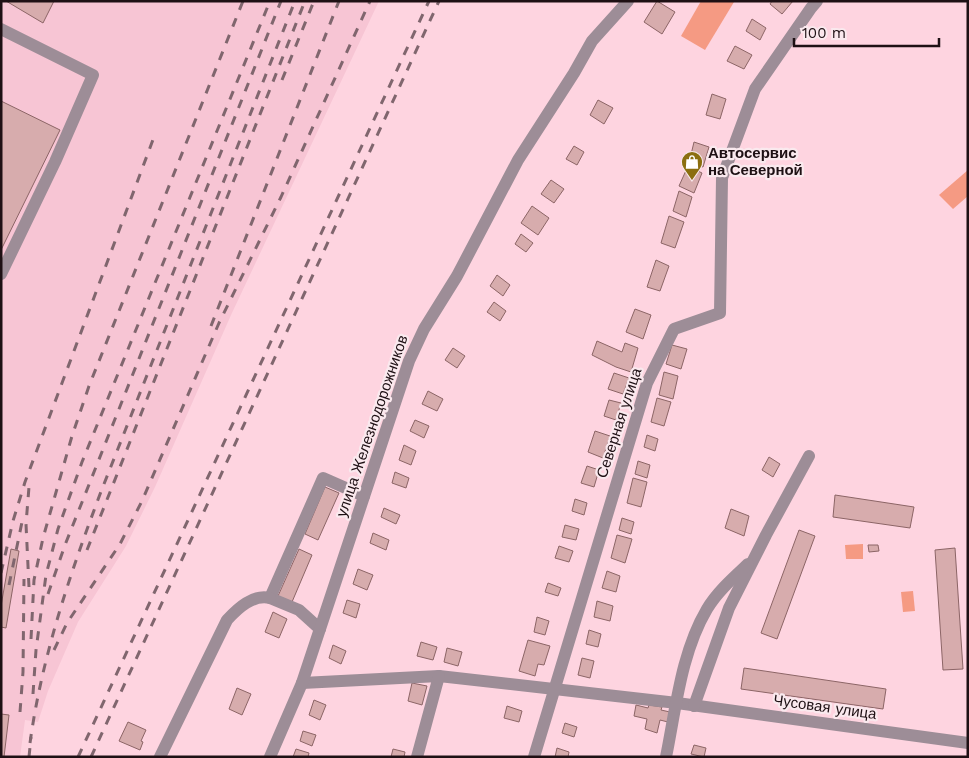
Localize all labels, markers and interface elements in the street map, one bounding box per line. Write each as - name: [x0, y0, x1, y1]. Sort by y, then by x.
- scale bar: [794, 15, 939, 47]
- text: 100 m: [802, 24, 846, 42]
- place label: Автосервис на Северной: [708, 144, 803, 179]
- shop icon: Автосервис на Северной: [680, 150, 704, 181]
- street label: улица Железнодорожников: [332, 333, 412, 519]
- street label: Северная улица: [593, 365, 645, 480]
- street label: Чусовая улица: [772, 691, 878, 723]

